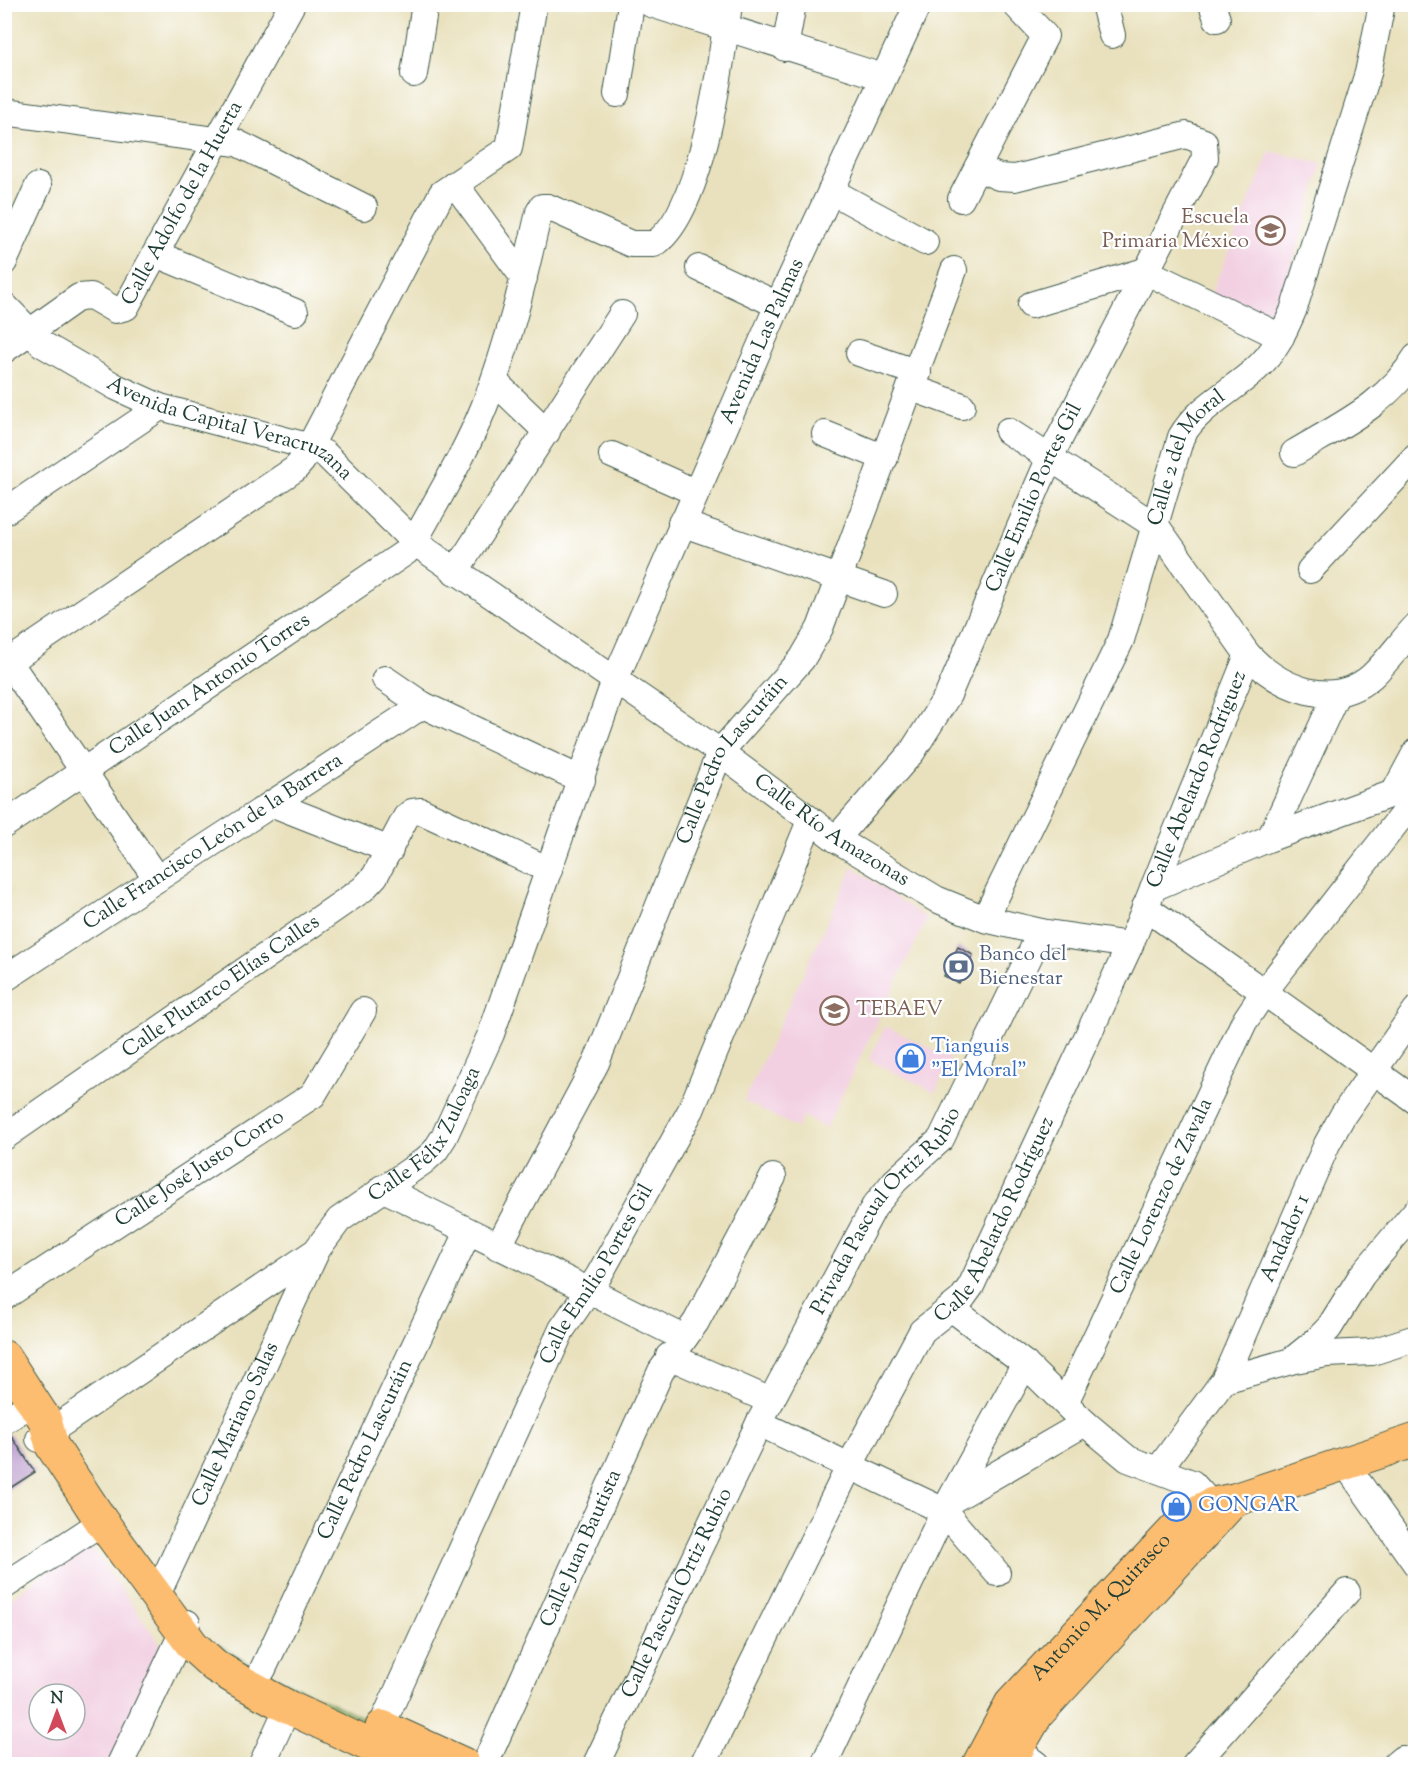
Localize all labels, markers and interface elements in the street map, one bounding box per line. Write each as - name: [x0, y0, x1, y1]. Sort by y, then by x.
- street label: Calle Adolfo de la Huerta: [114, 96, 251, 311]
- place label: Escuela Primaria México: [1102, 203, 1249, 257]
- school or university icon: Escuela Primaria México: [1254, 214, 1286, 246]
- street label: Avenida Las Palmas: [713, 254, 812, 429]
- street label: Avenida Capital Veracruzana: [100, 369, 359, 488]
- street label: Calle 2 del Moral: [1141, 383, 1232, 530]
- street label: Calle Emilio Portes Gil: [979, 398, 1090, 597]
- street label: Calle Juan Antonio Torres: [103, 606, 317, 764]
- street label: Calle Abelardo Rodríguez: [1140, 666, 1255, 893]
- street label: Calle Pedro Lascuráin: [670, 669, 796, 849]
- street label: Calle Francisco León de la Barrera: [77, 746, 349, 938]
- street label: Calle Río Amazonas: [747, 767, 915, 895]
- street label: Calle Plutarco Elías Calles: [116, 908, 326, 1066]
- place label: Banco del Bienestar: [979, 940, 1067, 994]
- bank icon: Banco del Bienestar: [942, 951, 974, 983]
- school or university icon: TEBAEV: [819, 994, 851, 1026]
- place label: TEBAEV: [856, 995, 943, 1025]
- place label: Tianguis "El Moral": [931, 1032, 1027, 1086]
- shop icon: Tianguis "El Moral": [894, 1043, 926, 1075]
- street label: Calle Félix Zuloaga: [362, 1062, 489, 1210]
- street label: Calle Lorenzo de Zavala: [1103, 1093, 1221, 1300]
- street label: Privada Pascual Ortiz Rubio: [804, 1102, 969, 1320]
- street label: Calle José Justo Corro: [109, 1103, 291, 1235]
- street label: Calle Abelardo Rodríguez: [928, 1112, 1063, 1331]
- street label: Calle Emilio Portes Gil: [533, 1179, 662, 1370]
- street label: Andador 1: [1253, 1190, 1318, 1287]
- street label: Calle Mariano Salas: [185, 1337, 287, 1512]
- street label: Calle Pedro Lascuráin: [310, 1355, 421, 1545]
- street label: Calle Juan Bautista: [533, 1465, 630, 1632]
- street label: Calle Pascual Ortiz Rubio: [614, 1483, 741, 1704]
- shop icon: GONGAR: [1161, 1490, 1193, 1522]
- place label: GONGAR: [1198, 1491, 1299, 1521]
- street label: Antonio M. Quirasco: [1024, 1527, 1179, 1689]
- north arrow: [27, 1682, 87, 1742]
- text: N: [51, 1688, 64, 1711]

